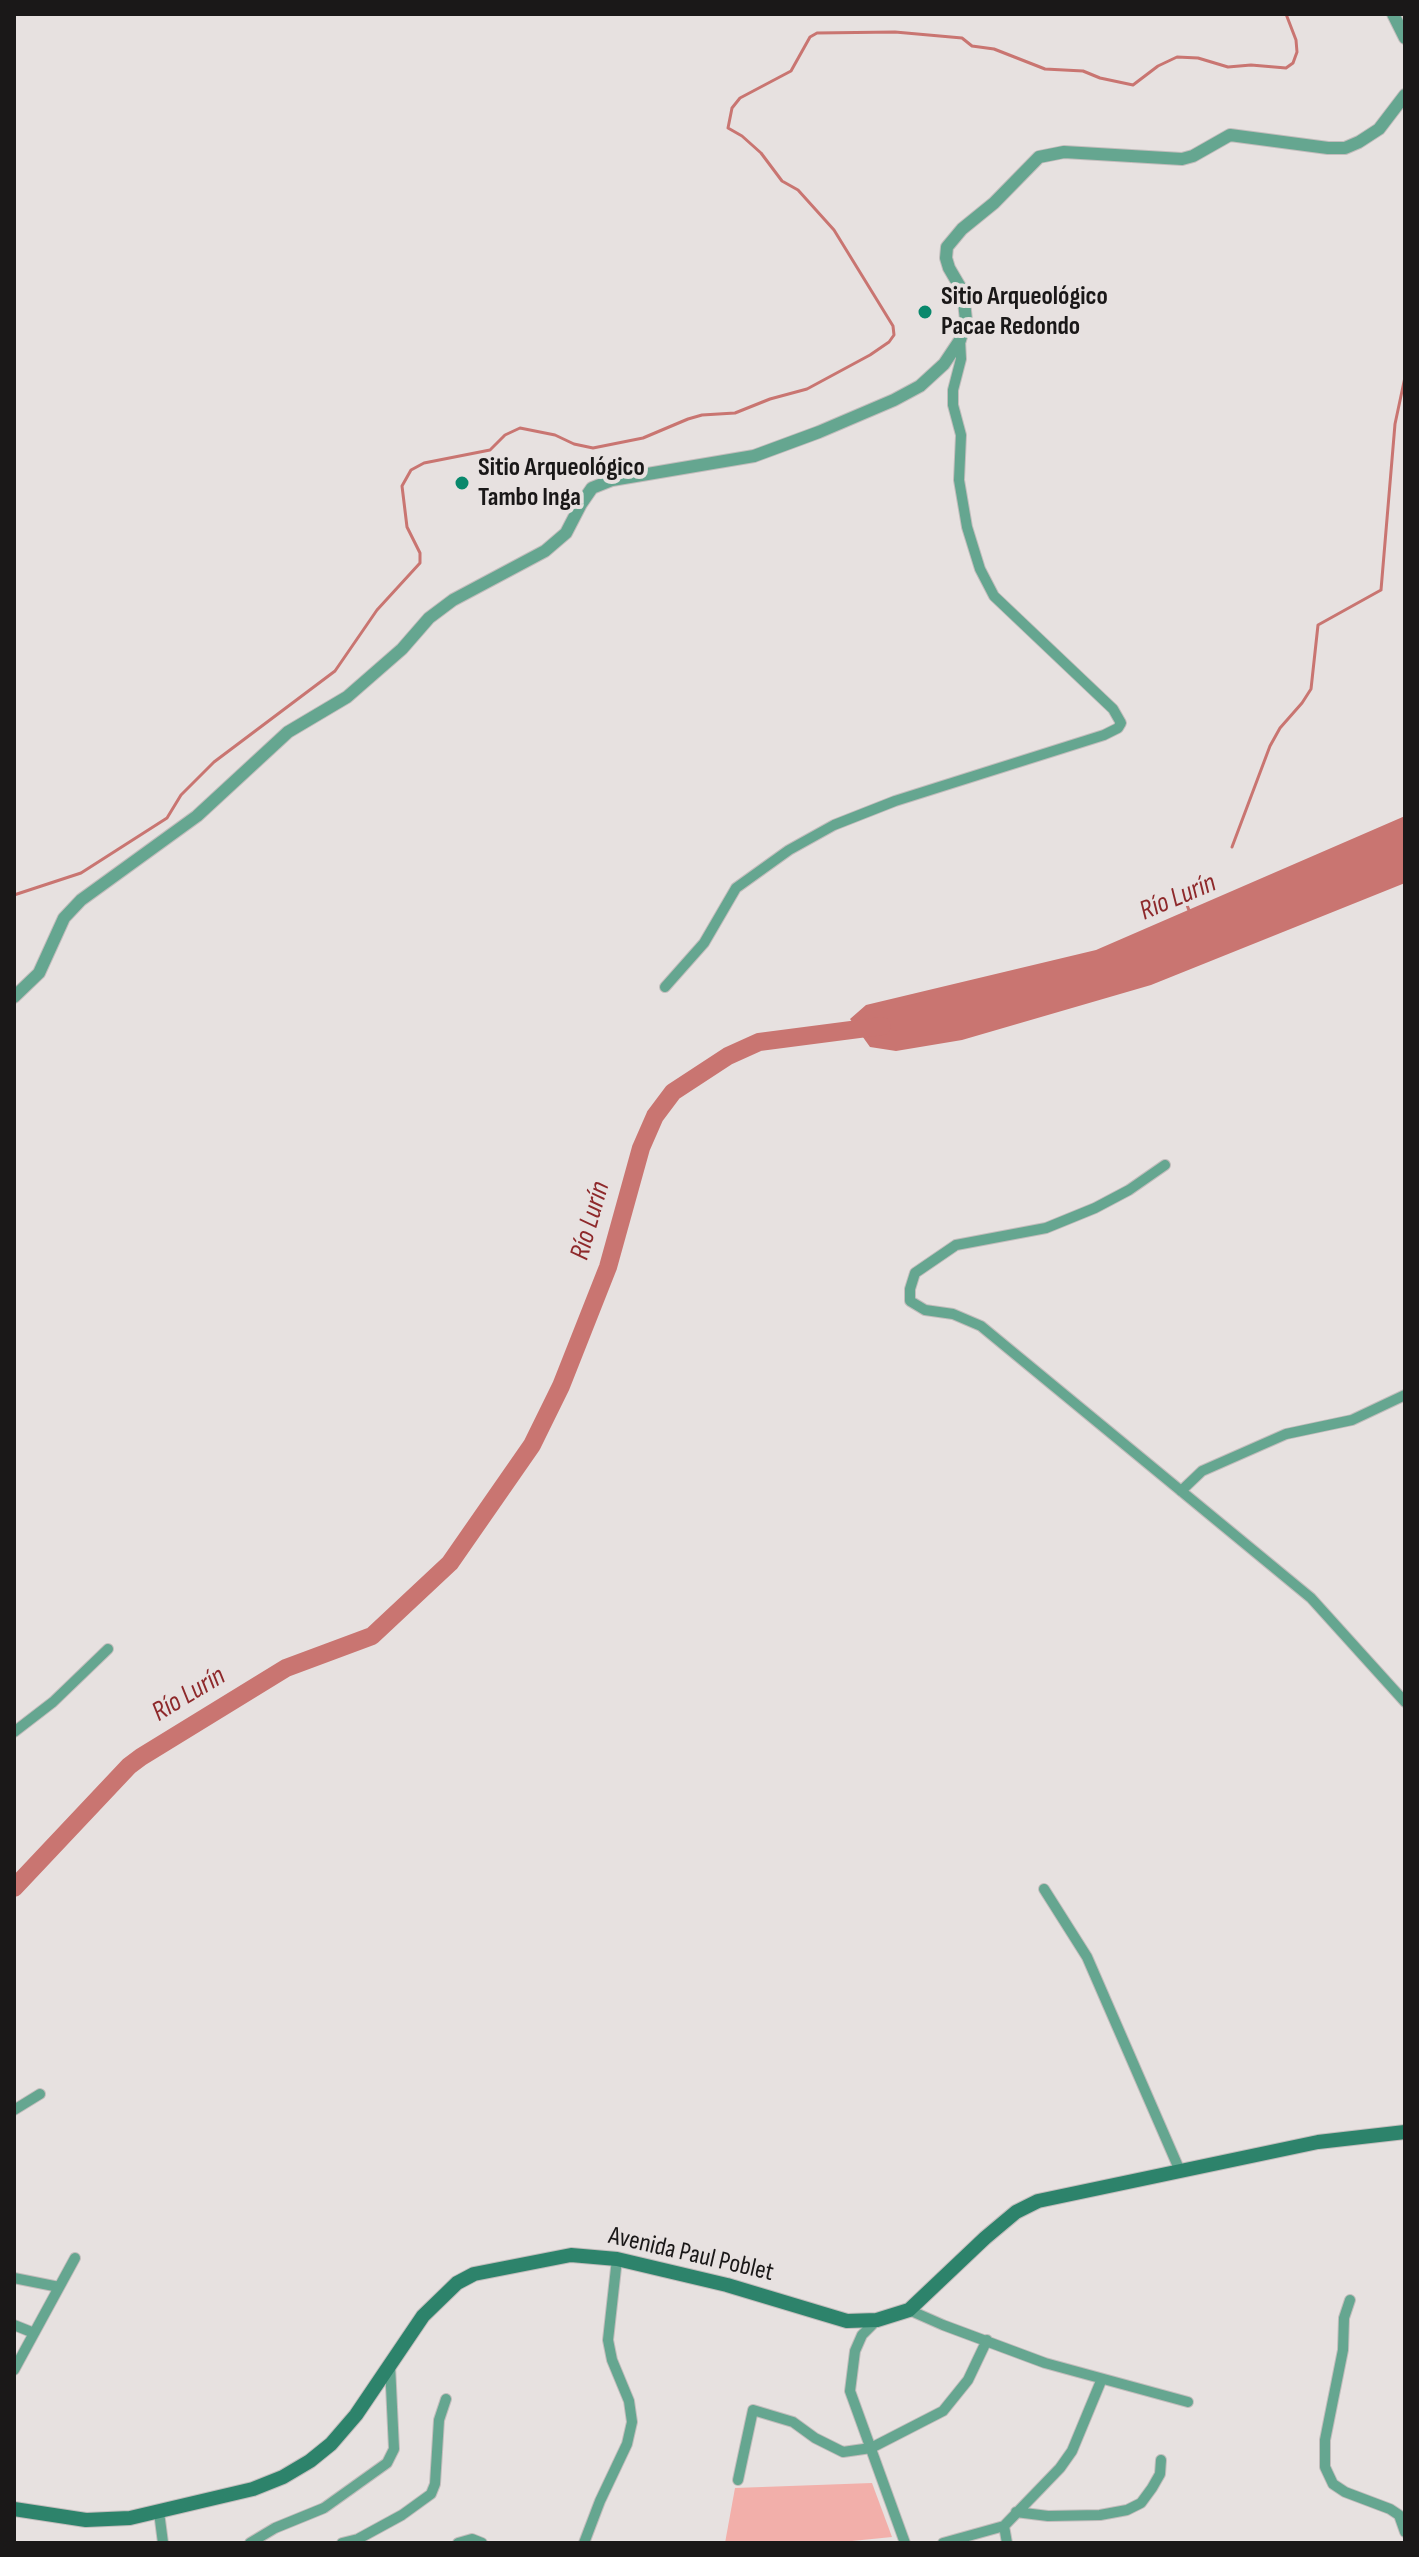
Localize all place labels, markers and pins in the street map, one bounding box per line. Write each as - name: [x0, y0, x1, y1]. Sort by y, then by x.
- place label: Sitio Arqueológico Pacae Redondo: [941, 281, 1108, 342]
- marker: Sitio Arqueológico Pacae Redondo: [916, 303, 934, 321]
- place label: Sitio Arqueológico Tambo Inga: [478, 452, 645, 514]
- marker: Sitio Arqueológico Tambo Inga: [453, 474, 471, 492]

